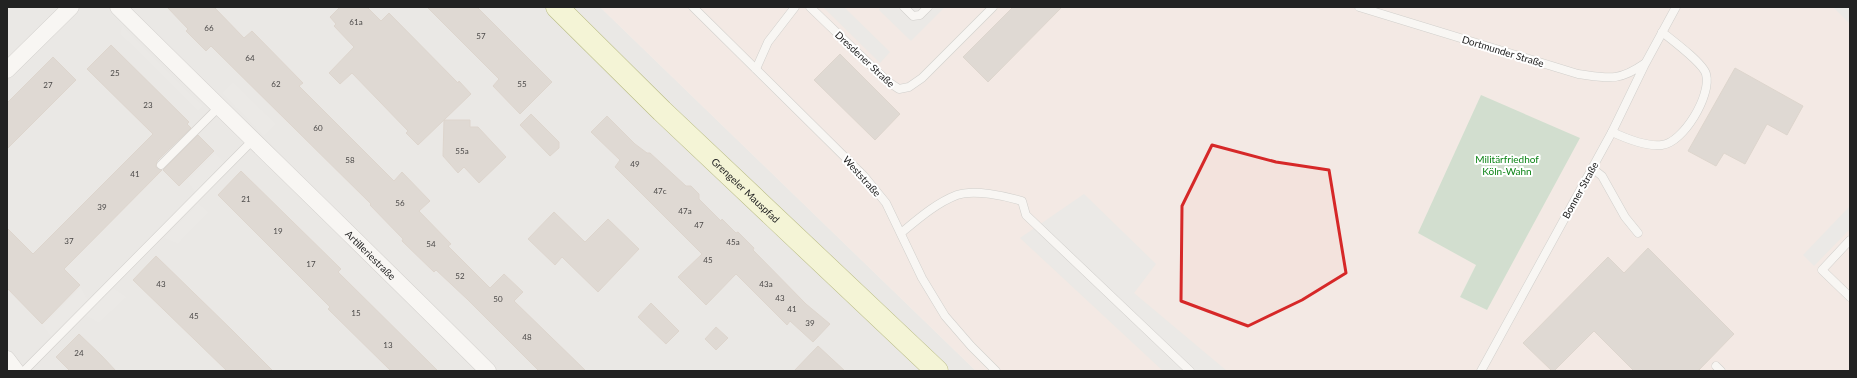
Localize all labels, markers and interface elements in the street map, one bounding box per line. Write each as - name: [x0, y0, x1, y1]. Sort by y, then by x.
- house number: 61a: [349, 17, 363, 27]
- house number: 66: [204, 23, 214, 33]
- street label: Dresdener Straße: [833, 28, 897, 90]
- house number: 57: [476, 31, 486, 41]
- street label: Dortmunder Straße: [1461, 33, 1545, 69]
- house number: 64: [245, 53, 255, 63]
- house number: 25: [110, 68, 120, 78]
- house number: 62: [271, 79, 281, 89]
- house number: 55: [517, 79, 527, 89]
- house number: 27: [43, 80, 53, 90]
- house number: 23: [143, 100, 153, 110]
- house number: 60: [313, 123, 323, 133]
- house number: 55a: [455, 146, 469, 156]
- street label: Weststraße: [841, 153, 883, 199]
- park label: Militärfriedhof Köln-Wahn: [1475, 153, 1539, 177]
- house number: 58: [345, 155, 355, 165]
- street label: Grengeler Mauspfad: [709, 155, 782, 225]
- house number: 49: [630, 159, 640, 169]
- street label: Bonner Straße: [1560, 160, 1600, 220]
- house number: 41: [130, 169, 140, 179]
- house number: 47c: [653, 186, 667, 196]
- house number: 21: [241, 194, 251, 204]
- house number: 56: [395, 198, 405, 208]
- house number: 39: [97, 202, 107, 212]
- house number: 47a: [678, 206, 692, 216]
- house number: 47: [694, 220, 704, 230]
- house number: 19: [273, 226, 283, 236]
- street label: Artilleriestraße: [343, 228, 398, 282]
- house number: 37: [64, 236, 74, 246]
- house number: 45a: [726, 237, 740, 247]
- house number: 54: [426, 239, 436, 249]
- house number: 45: [703, 255, 713, 265]
- house number: 17: [306, 259, 316, 269]
- house number: 52: [455, 271, 465, 281]
- house number: 43: [156, 279, 166, 289]
- house number: 43a: [759, 279, 773, 289]
- house number: 43: [775, 293, 785, 303]
- house number: 50: [493, 294, 503, 304]
- house number: 41: [787, 304, 797, 314]
- house number: 15: [351, 308, 361, 318]
- house number: 45: [189, 311, 199, 321]
- house number: 39: [805, 318, 815, 328]
- house number: 48: [522, 332, 532, 342]
- house number: 13: [383, 340, 393, 350]
- house number: 24: [74, 348, 84, 358]

